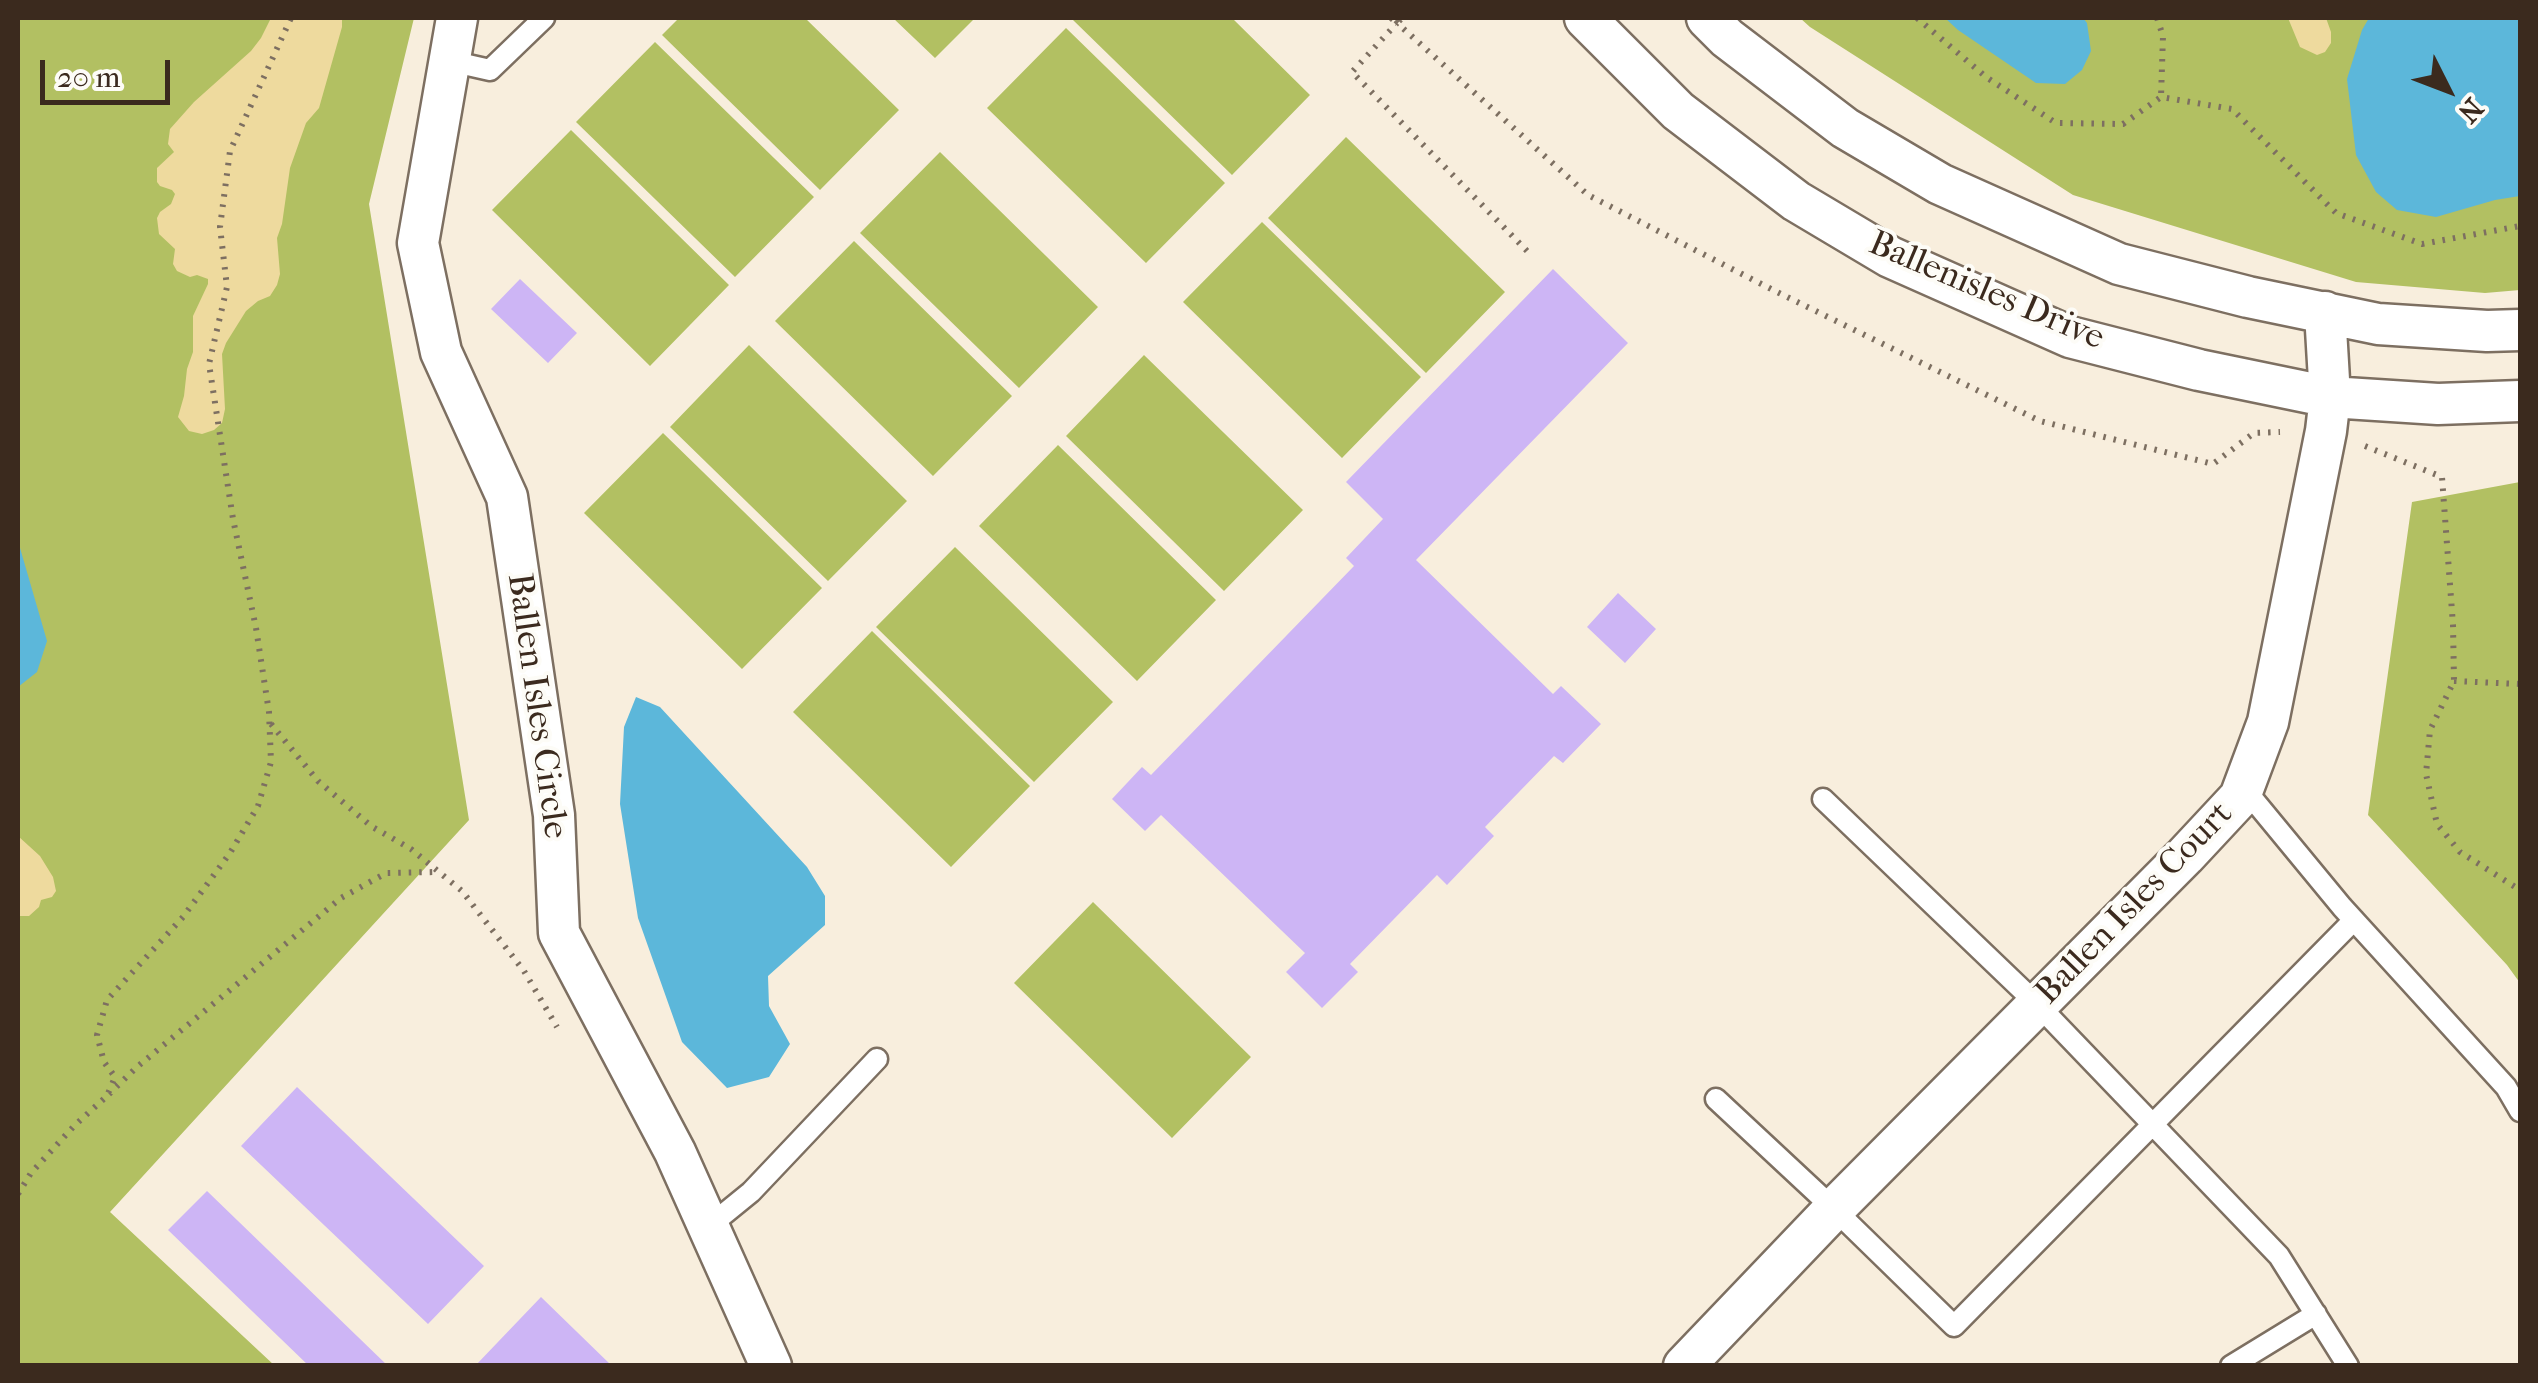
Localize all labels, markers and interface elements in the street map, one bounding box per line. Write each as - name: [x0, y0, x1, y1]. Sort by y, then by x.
- scale bar: [45, 40, 175, 102]
- north arrow: [2398, 40, 2498, 140]
- text: 20 m: [57, 60, 120, 95]
- text: N: [2451, 91, 2490, 129]
- street label: Ballenisles Drive: [1862, 224, 2110, 360]
- street label: Ballen Isles Circle: [497, 571, 575, 841]
- street label: Ballen Isles Court: [2028, 794, 2242, 1014]

